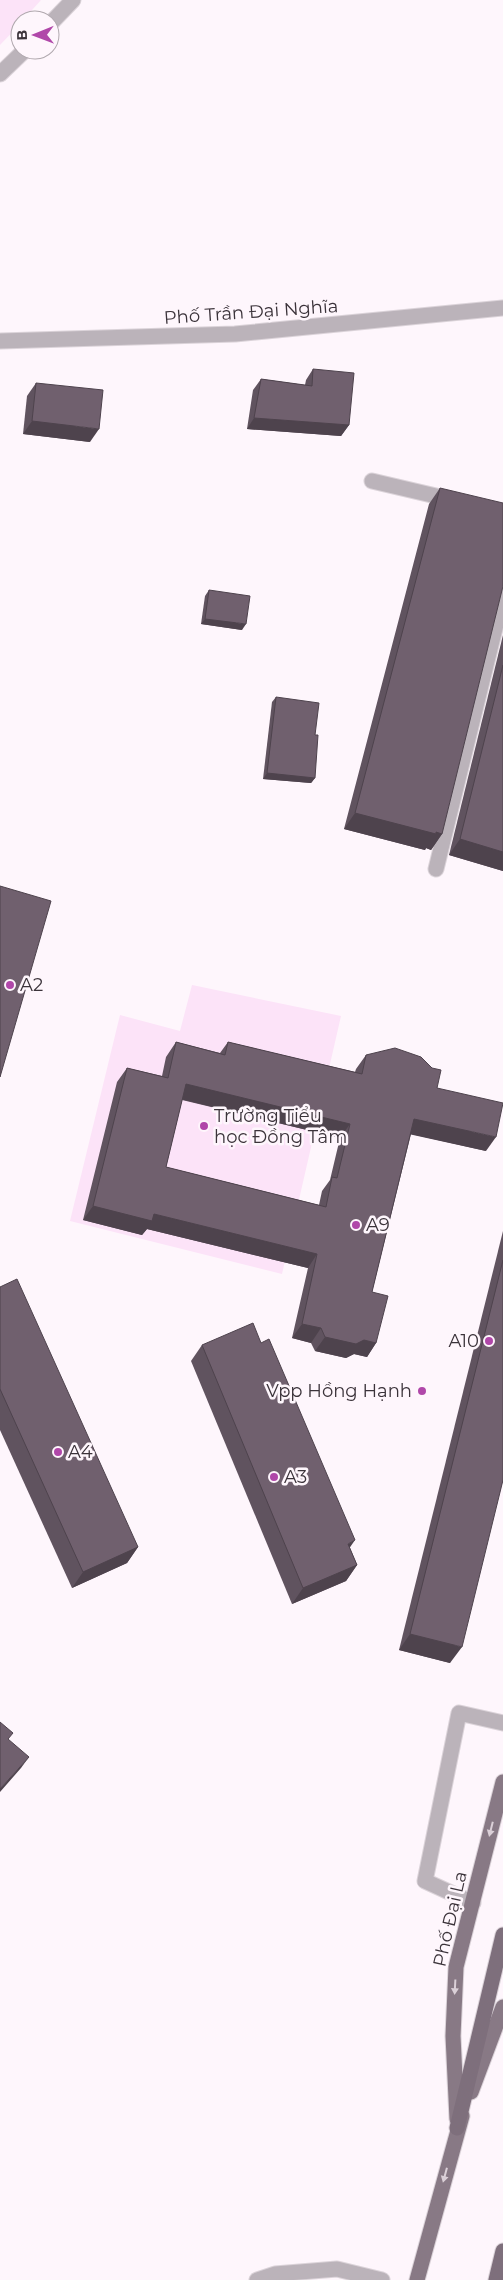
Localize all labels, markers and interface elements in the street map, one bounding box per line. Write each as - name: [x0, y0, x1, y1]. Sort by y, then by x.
- north arrow: [10, 10, 60, 60]
- text: B: [13, 29, 31, 41]
- street label: Phố Trần Đại Nghĩa: [163, 295, 339, 329]
- place label: A2: [20, 974, 43, 996]
- marker: A2: [4, 979, 16, 991]
- place label: Trường Tiểu học Đồng Tâm: [214, 1105, 347, 1148]
- marker: Trường Tiểu học Đồng Tâm: [198, 1120, 210, 1132]
- place label: A9: [366, 1214, 390, 1236]
- marker: A9: [350, 1219, 362, 1231]
- place label: A10: [448, 1330, 479, 1352]
- marker: A10: [483, 1335, 495, 1347]
- place label: Vpp Hồng Hạnh: [266, 1380, 412, 1402]
- marker: Vpp Hồng Hạnh: [416, 1385, 428, 1397]
- place label: A4: [68, 1441, 93, 1463]
- marker: A4: [52, 1446, 64, 1458]
- place label: A3: [284, 1466, 307, 1488]
- marker: A3: [268, 1471, 280, 1483]
- one-way arrow: [487, 1821, 495, 1836]
- street label: Phố Đại La: [428, 1869, 472, 1969]
- one-way arrow: [451, 1979, 459, 1995]
- one-way arrow: [441, 2167, 449, 2182]

